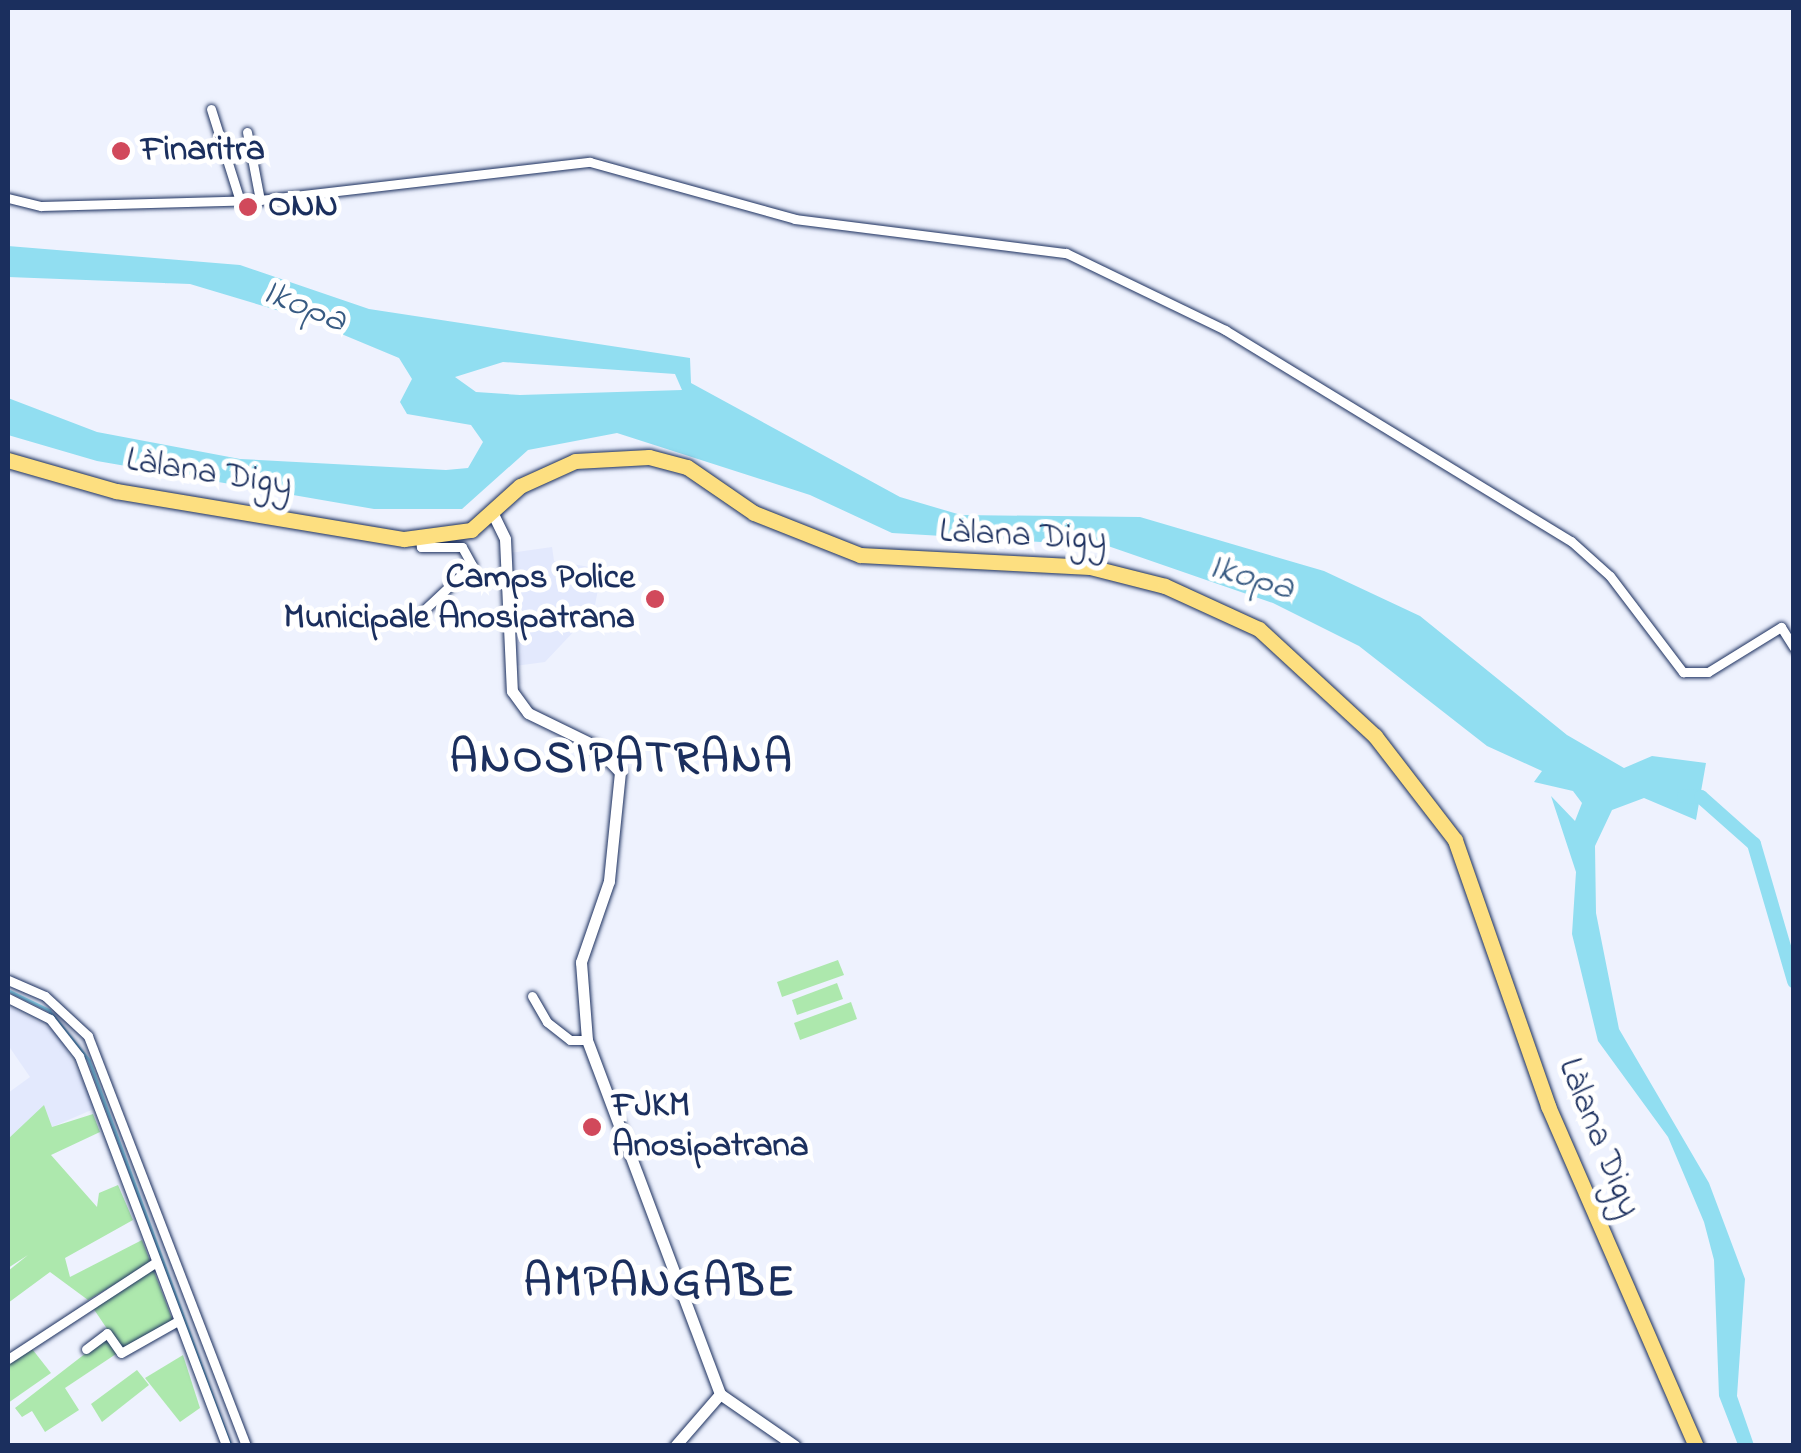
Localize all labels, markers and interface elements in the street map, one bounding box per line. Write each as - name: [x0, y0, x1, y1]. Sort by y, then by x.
- place label: Finaritra: [141, 130, 265, 172]
- marker: Finaritra: [110, 140, 132, 162]
- place label: ONN: [268, 186, 338, 228]
- marker: ONN: [237, 196, 259, 218]
- water label: Ikopa: [255, 271, 353, 345]
- street label: Làlana Digy: [123, 440, 295, 508]
- street label: Làlana Digy: [938, 512, 1108, 562]
- water label: Ikopa: [1203, 545, 1299, 613]
- place label: Camps Police Municipale Anosipatrana: [283, 558, 635, 640]
- marker: Camps Police Municipale Anosipatrana: [644, 588, 666, 610]
- district label: ANOSIPATRANA: [450, 734, 794, 788]
- street label: Làlana Digy: [1547, 1052, 1649, 1224]
- place label: FJKM Anosipatrana: [612, 1086, 809, 1168]
- marker: FJKM Anosipatrana: [581, 1116, 603, 1138]
- district label: AMPANGABE: [524, 1258, 796, 1312]

